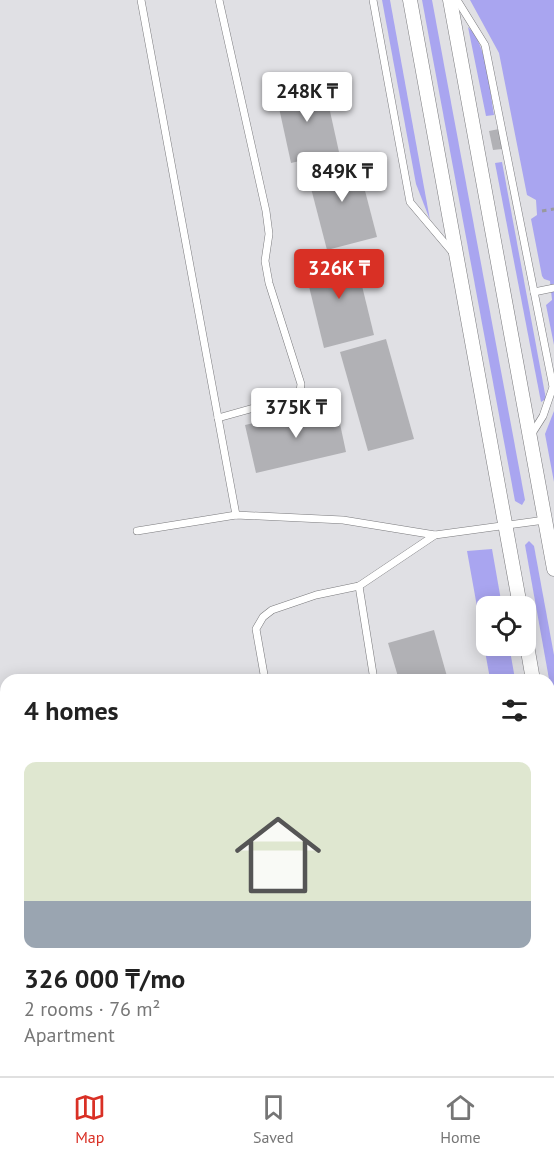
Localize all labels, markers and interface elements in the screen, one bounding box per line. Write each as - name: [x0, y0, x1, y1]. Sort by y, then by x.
- pin: 248K ₸: [258, 72, 356, 123]
- text: 248K ₸: [276, 78, 338, 104]
- pin: 849K ₸: [293, 152, 391, 203]
- text: 849K ₸: [311, 158, 373, 184]
- pin: 326K ₸: [290, 249, 388, 300]
- text: 326K ₸: [308, 255, 370, 281]
- pin: 375K ₸: [247, 388, 345, 439]
- text: 375K ₸: [265, 394, 327, 420]
- map controls: [476, 596, 536, 656]
- button: locate: [476, 596, 536, 656]
- text: 4 homes: [24, 694, 119, 727]
- icon: filters: [498, 694, 531, 727]
- icon: home: [224, 801, 332, 909]
- text: 326 000 ₸/mo: [24, 962, 185, 995]
- text: 2 rooms · 76 m²: [24, 996, 160, 1022]
- text: Apartment: [24, 1022, 115, 1048]
- tab: Map: [73, 1091, 106, 1147]
- tab: Saved: [253, 1091, 294, 1147]
- tab: Home: [440, 1091, 481, 1147]

